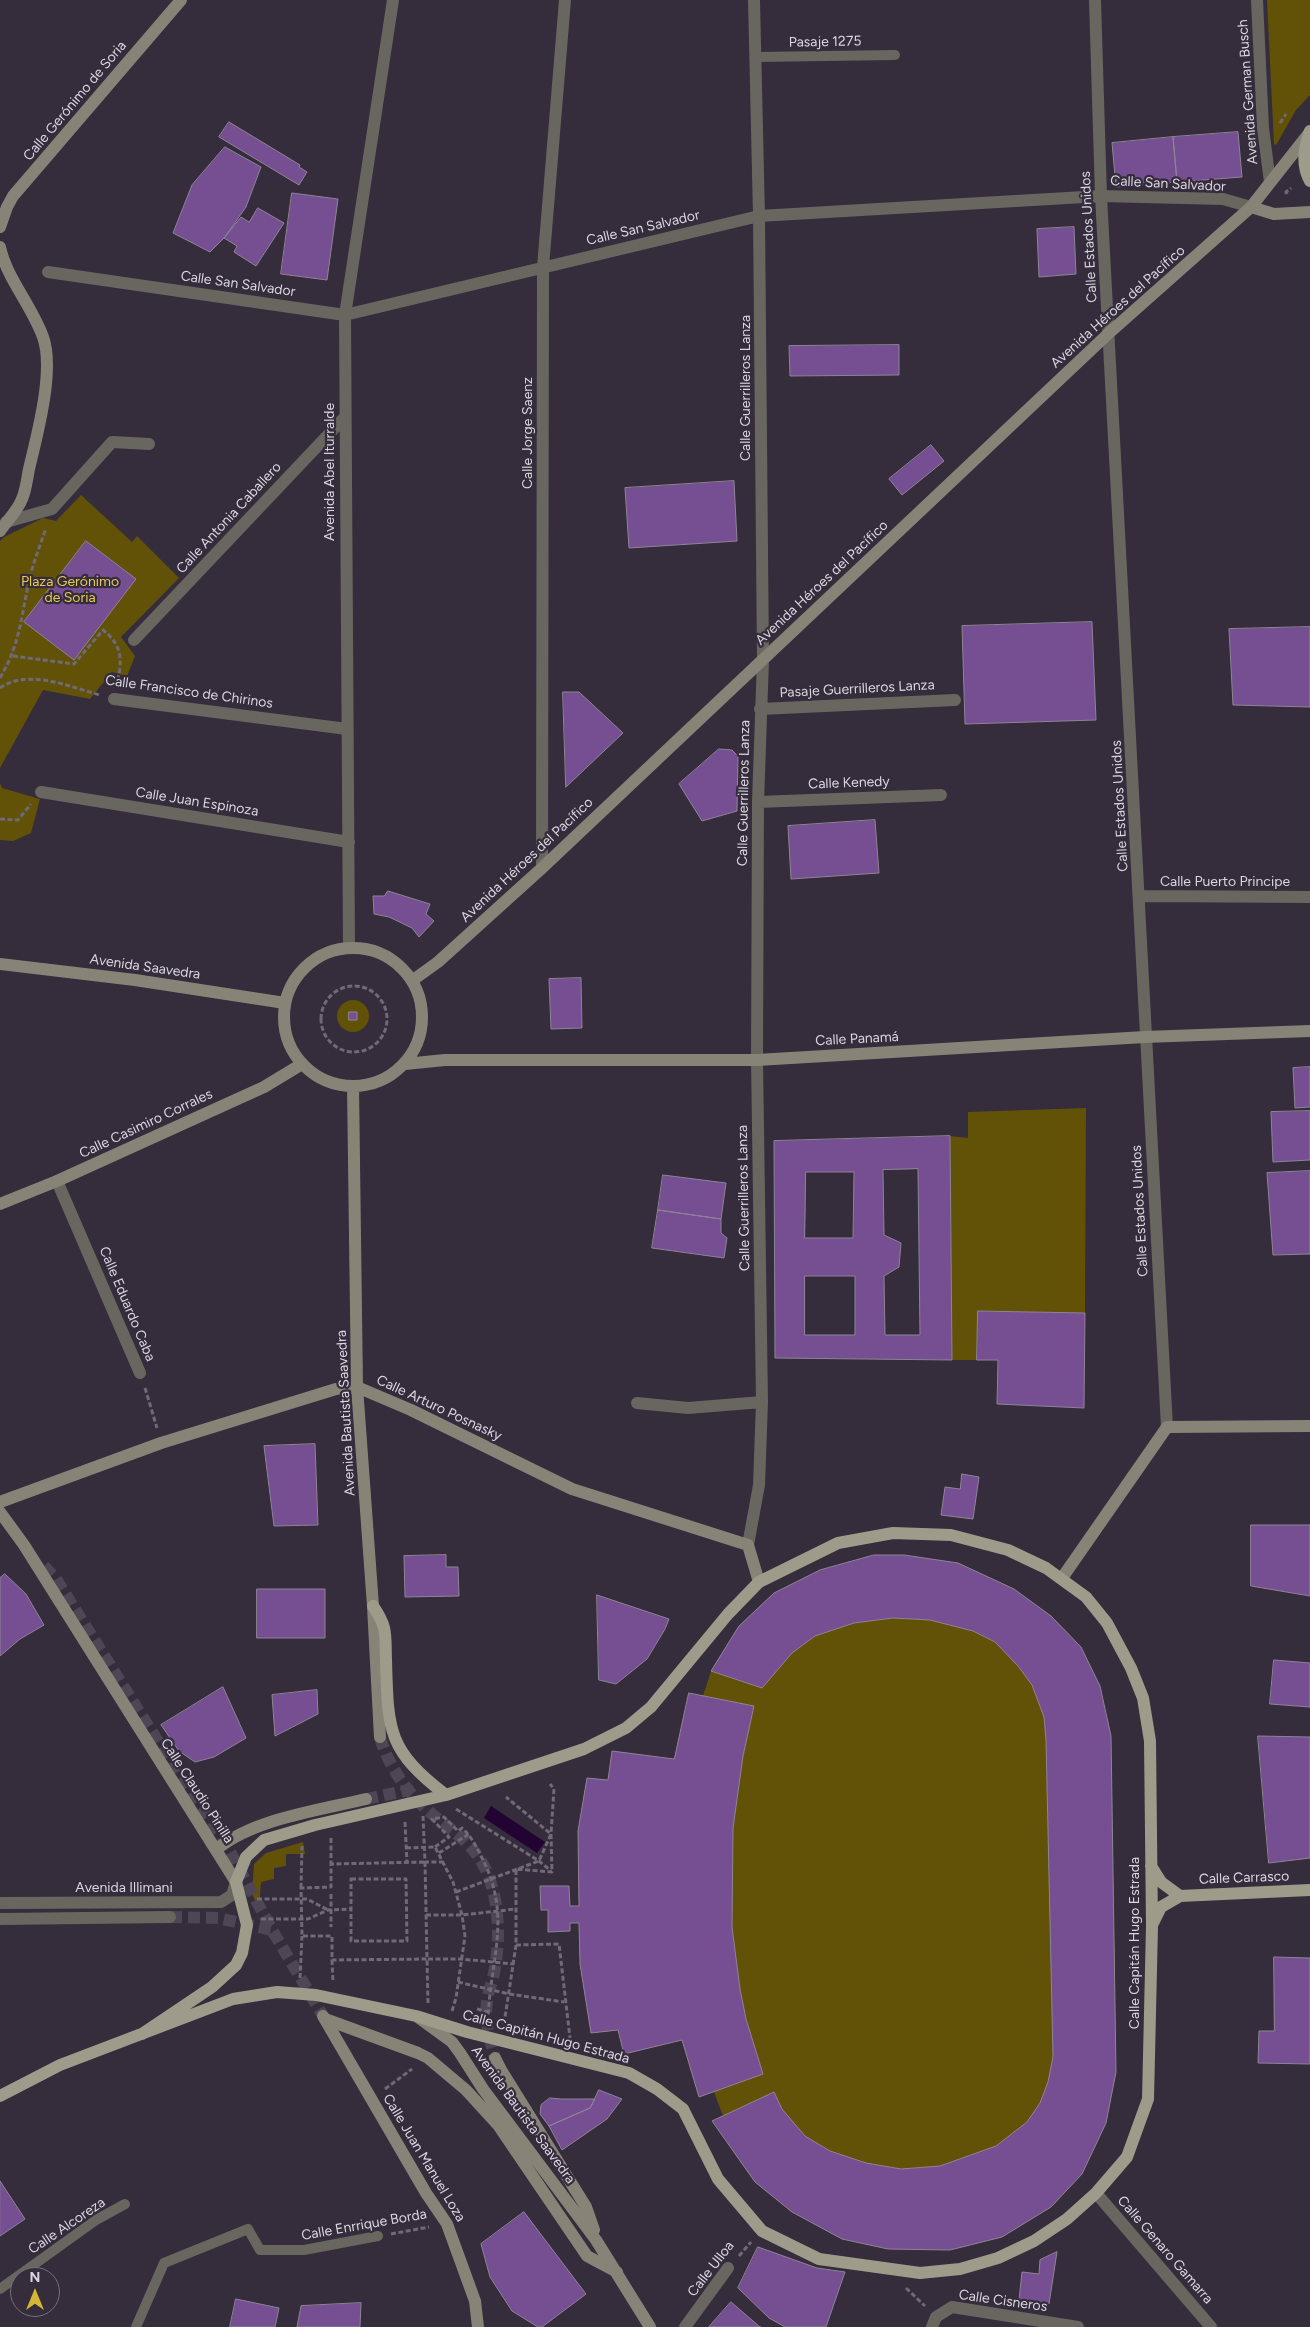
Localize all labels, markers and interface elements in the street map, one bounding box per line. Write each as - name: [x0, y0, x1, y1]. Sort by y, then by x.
- street label: Avenida German Busch: [1235, 19, 1261, 165]
- street label: Pasaje 1275: [788, 33, 862, 51]
- street label: Calle Gerónimo de Soria: [20, 38, 130, 164]
- street label: Calle Estados Unidos: [1077, 171, 1101, 303]
- street label: Calle San Salvador: [1110, 173, 1226, 195]
- street label: Calle San Salvador: [585, 207, 701, 249]
- street label: Avenida Héroes del Pacífico: [1047, 242, 1189, 372]
- street label: Calle San Salvador: [180, 268, 296, 300]
- street label: Calle Guerrilleros Lanza: [738, 315, 754, 461]
- street label: Calle Jorge Saenz: [520, 377, 536, 489]
- street label: Avenida Abel Iturralde: [322, 403, 338, 541]
- street label: Calle Antonia Caballero: [173, 459, 285, 577]
- street label: Avenida Héroes del Pacífico: [752, 517, 892, 649]
- park label: Plaza Gerónimo de Soria: [21, 574, 119, 606]
- street label: Calle Francisco de Chirinos: [104, 672, 274, 712]
- street label: Pasaje Guerrilleros Lanza: [779, 677, 935, 701]
- street label: Calle Guerrilleros Lanza: [734, 720, 754, 866]
- street label: Calle Estados Unidos: [1108, 740, 1132, 872]
- street label: Calle Kenedy: [808, 773, 890, 793]
- street label: Calle Juan Espinoza: [134, 784, 260, 820]
- street label: Avenida Héroes del Pacífico: [457, 794, 597, 926]
- street label: Calle Puerto Principe: [1160, 874, 1290, 890]
- street label: Avenida Saavedra: [89, 951, 201, 983]
- street label: Calle Panamá: [815, 1028, 899, 1050]
- street label: Calle Casimiro Corrales: [77, 1086, 215, 1162]
- street label: Calle Guerrilleros Lanza: [734, 1125, 754, 1271]
- street label: Calle Estados Unidos: [1128, 1145, 1152, 1277]
- street label: Calle Eduardo Caba: [95, 1244, 159, 1364]
- street label: Avenida Bautista Saavedra: [333, 1330, 359, 1496]
- street label: Calle Arturo Posnasky: [374, 1372, 504, 1444]
- street label: Calle Claudio Pinilla: [157, 1736, 237, 1846]
- street label: Calle Capitán Hugo Estrada: [1127, 1857, 1143, 2029]
- street label: Calle Carrasco: [1198, 1868, 1290, 1888]
- street label: Avenida Illimani: [75, 1880, 173, 1896]
- street label: Calle Capitán Hugo Estrada: [461, 2007, 631, 2067]
- street label: Avenida Bautista Saavedra: [467, 2043, 579, 2187]
- street label: Calle Juan Manuel Loza: [379, 2091, 469, 2225]
- street label: Calle Genaro Gamarra: [1114, 2193, 1216, 2307]
- street label: Calle Alcoreza: [25, 2194, 109, 2258]
- street label: Calle Enrrique Borda: [300, 2206, 428, 2244]
- street label: Calle Ulloa: [684, 2238, 738, 2300]
- north arrow: [10, 2267, 60, 2317]
- text: N: [30, 2269, 40, 2286]
- street label: Calle Cisneros: [958, 2286, 1048, 2316]

